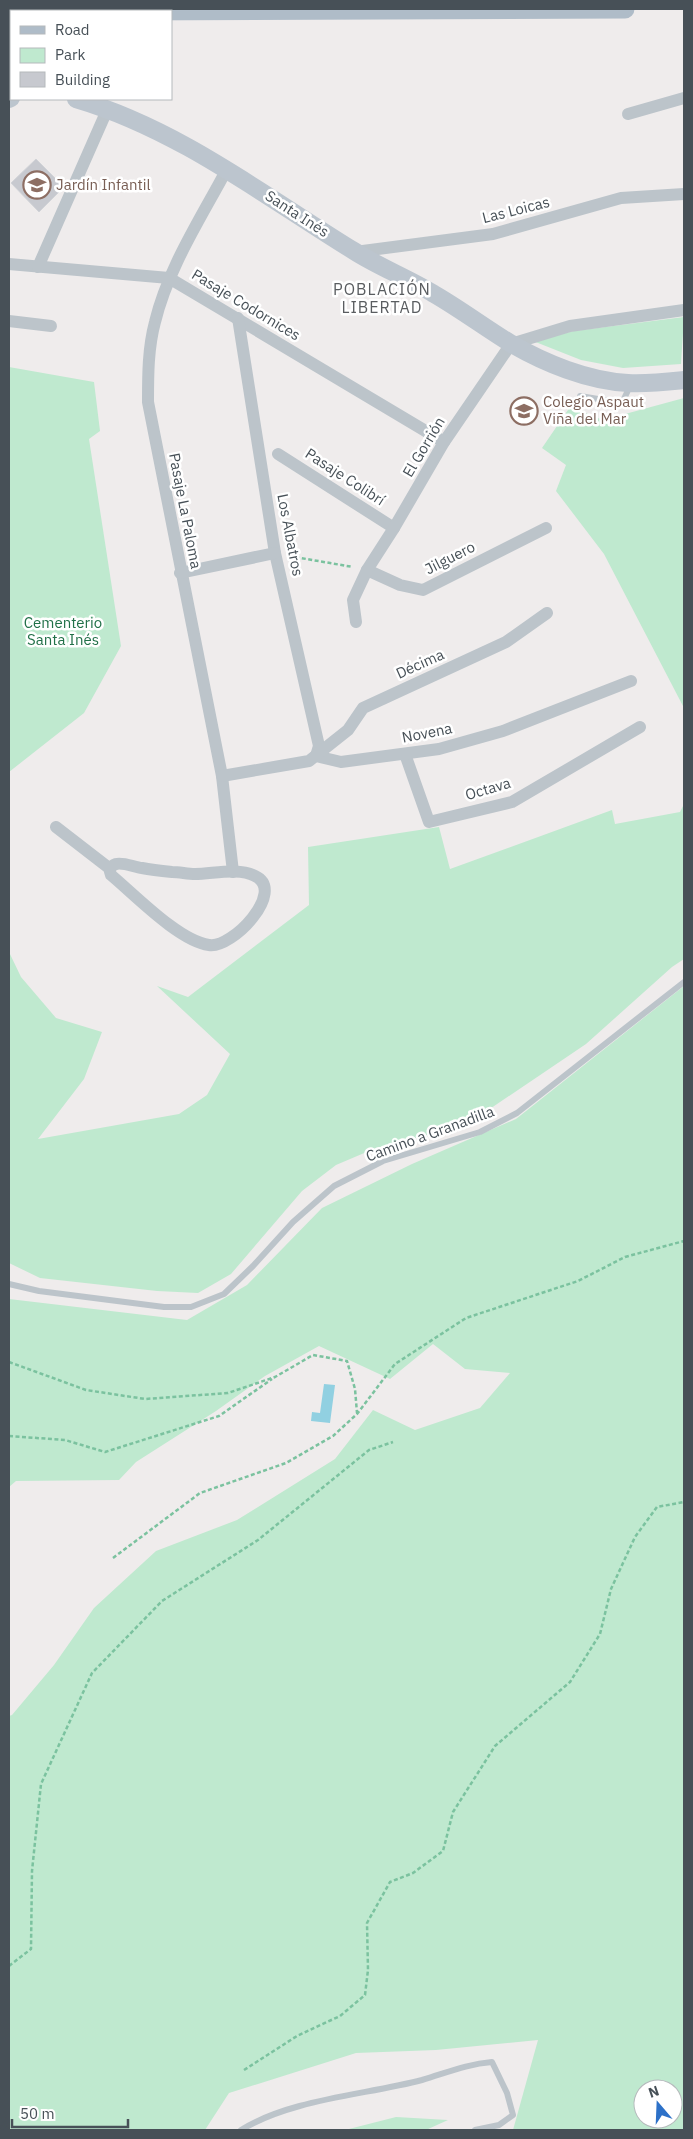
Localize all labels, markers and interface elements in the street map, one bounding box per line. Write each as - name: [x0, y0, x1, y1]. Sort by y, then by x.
- legend: [10, 10, 172, 100]
- text: Road: [55, 20, 90, 39]
- text: Park: [55, 45, 85, 64]
- text: Building: [55, 70, 110, 89]
- school or university icon: Jardín Infantil: [22, 170, 52, 200]
- place label: Jardín Infantil: [56, 175, 151, 194]
- street label: Santa Inés: [262, 186, 333, 241]
- street label: Las Loicas: [480, 192, 552, 227]
- street label: Pasaje Codornices: [188, 265, 304, 344]
- district label: POBLACIÓN LIBERTAD: [333, 278, 431, 317]
- place label: Colegio Aspaut Viña del Mar: [543, 392, 644, 428]
- school or university icon: Colegio Aspaut Viña del Mar: [509, 396, 539, 426]
- street label: El Gorrión: [398, 413, 449, 480]
- street label: Pasaje Colibrí: [302, 444, 389, 510]
- street label: Pasaje La Paloma: [165, 451, 206, 570]
- street label: Los Albatros: [273, 492, 308, 578]
- street label: Jilguero: [421, 537, 478, 578]
- park label: Cementerio Santa Inés: [24, 613, 102, 649]
- street label: Décima: [393, 645, 447, 683]
- street label: Novena: [400, 718, 454, 747]
- street label: Octava: [463, 773, 513, 804]
- street label: Camino a Granadilla: [363, 1101, 497, 1166]
- north arrow: [633, 2079, 683, 2129]
- text: N: [646, 2082, 661, 2102]
- scale bar: [12, 2096, 129, 2128]
- text: 50 m: [20, 2104, 55, 2123]

